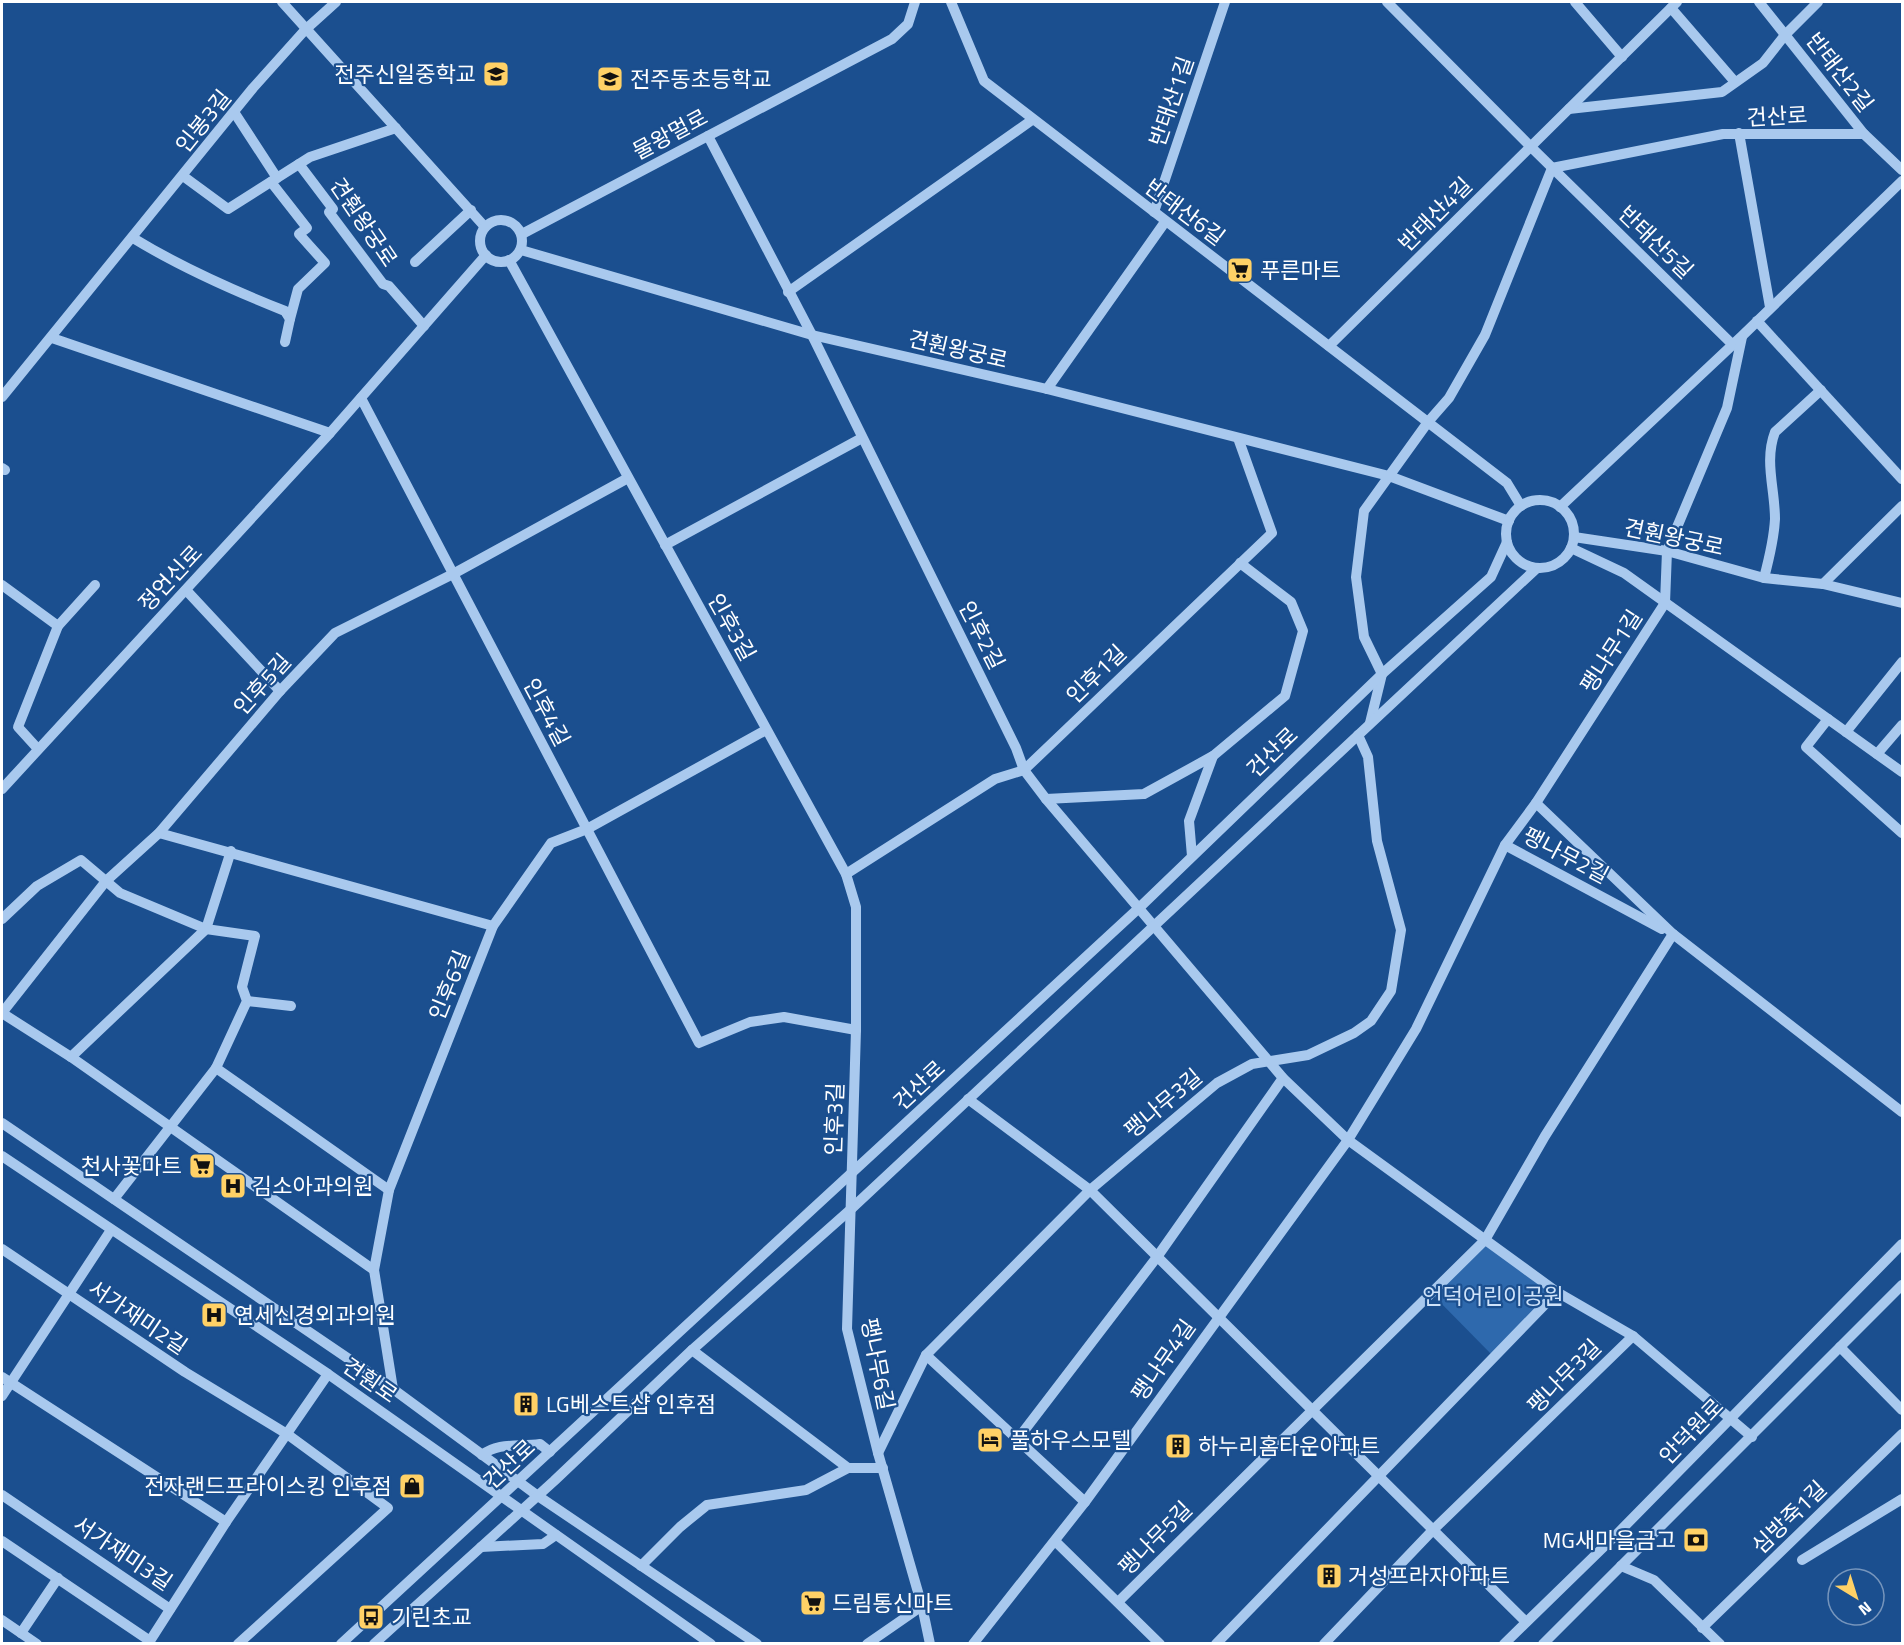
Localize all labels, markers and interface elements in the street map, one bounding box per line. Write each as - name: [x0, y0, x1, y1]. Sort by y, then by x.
- street label: 반태산2길: [1798, 25, 1882, 119]
- street label: 반태산1길: [1140, 51, 1202, 151]
- place label: 전주신일중학교: [334, 57, 476, 91]
- school or university icon: 전주신일중학교: [481, 59, 511, 89]
- place label: 전주동초등학교: [630, 62, 772, 96]
- school or university icon: 전주동초등학교: [595, 64, 625, 94]
- street label: 인봉3길: [167, 82, 239, 160]
- street label: 건산로: [1746, 97, 1808, 135]
- street label: 물왕멀로: [626, 100, 714, 168]
- street label: 반태산4길: [1390, 169, 1480, 259]
- street label: 반태산6길: [1138, 170, 1232, 254]
- street label: 견훤왕궁로: [322, 171, 406, 273]
- street label: 반태산5길: [1611, 197, 1701, 287]
- place label: 푸른마트: [1260, 253, 1341, 287]
- supermarket icon: 푸른마트: [1225, 255, 1255, 285]
- street label: 견훤왕궁로: [905, 321, 1011, 377]
- street label: 견훤왕궁로: [1621, 510, 1727, 564]
- street label: 정언신로: [130, 537, 210, 619]
- street label: 인후3길: [699, 587, 765, 667]
- street label: 인후2길: [950, 595, 1014, 675]
- street label: 팽나무1길: [1571, 603, 1651, 699]
- street label: 인후1길: [1058, 636, 1134, 712]
- street label: 인후5길: [225, 645, 299, 723]
- street label: 인후4길: [515, 672, 579, 752]
- street label: 건산로: [1238, 719, 1306, 785]
- street label: 팽나무2길: [1517, 818, 1615, 892]
- street label: 인후6길: [420, 945, 478, 1025]
- street label: 건산로: [885, 1052, 953, 1118]
- street label: 팽나무3길: [1116, 1060, 1210, 1146]
- street label: 인후3길: [816, 1082, 852, 1156]
- place label: 천사꽃마트: [81, 1149, 182, 1183]
- supermarket icon: 천사꽃마트: [187, 1151, 217, 1181]
- place label: 김소아과의원: [252, 1169, 373, 1203]
- hospital icon: 김소아과의원: [218, 1171, 248, 1201]
- street label: 서가재미2길: [81, 1271, 195, 1363]
- park label: 언덕어린이공원: [1422, 1279, 1564, 1313]
- place label: 연세신경외과의원: [234, 1298, 396, 1332]
- hospital icon: 연세신경외과의원: [199, 1300, 229, 1330]
- street label: 팽나무4길: [1122, 1312, 1204, 1408]
- street label: 팽나무6길: [852, 1315, 904, 1413]
- street label: 팽나무3길: [1519, 1331, 1609, 1421]
- street label: 견훤로: [335, 1349, 405, 1411]
- place label: LG베스트샵 인후점: [546, 1387, 716, 1421]
- building icon: LG베스트샵 인후점: [511, 1389, 541, 1419]
- street label: 안덕원로: [1651, 1390, 1731, 1472]
- place label: 풀하우스모텔: [1010, 1423, 1131, 1457]
- hotel icon: 풀하우스모텔: [975, 1425, 1005, 1455]
- place label: 하누리홈타운아파트: [1198, 1429, 1380, 1463]
- street label: 건산로: [475, 1431, 543, 1497]
- building icon: 하누리홈타운아파트: [1163, 1431, 1193, 1461]
- place label: 전자랜드프라이스킹 인후점: [144, 1469, 392, 1503]
- shop icon: 전자랜드프라이스킹 인후점: [397, 1471, 427, 1501]
- street label: 심방죽1길: [1744, 1472, 1834, 1562]
- street label: 팽나무5길: [1110, 1493, 1200, 1583]
- street label: 서가재미3길: [66, 1507, 180, 1599]
- place label: MG새마을금고: [1543, 1523, 1676, 1557]
- bank icon: MG새마을금고: [1681, 1525, 1711, 1555]
- place label: 거성프라자아파트: [1348, 1559, 1510, 1593]
- building icon: 거성프라자아파트: [1314, 1561, 1344, 1591]
- north arrow: [1826, 1567, 1886, 1627]
- place label: 드림통신마트: [832, 1586, 953, 1620]
- supermarket icon: 드림통신마트: [798, 1588, 828, 1618]
- text: N: [1853, 1596, 1877, 1622]
- place label: 기린초교: [391, 1600, 472, 1634]
- bus stop icon: 기린초교: [356, 1602, 386, 1632]

